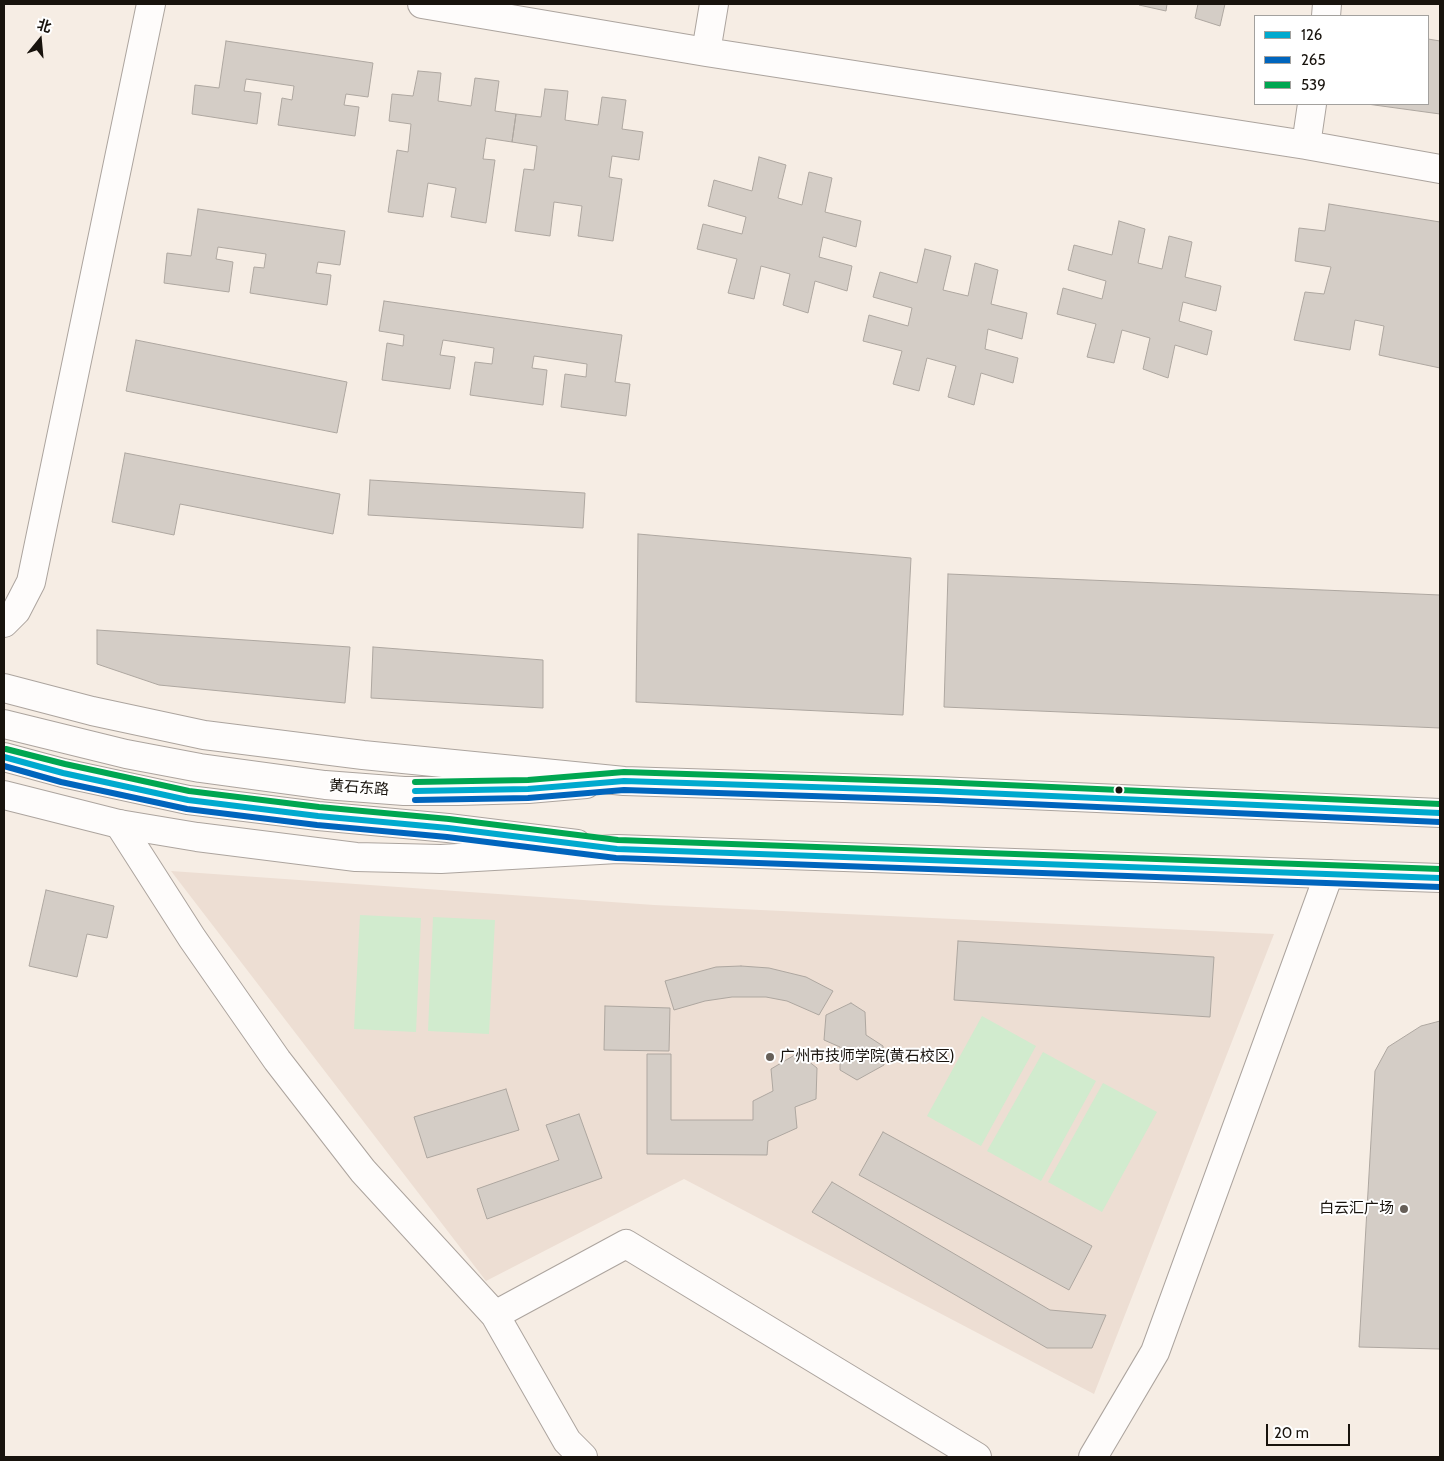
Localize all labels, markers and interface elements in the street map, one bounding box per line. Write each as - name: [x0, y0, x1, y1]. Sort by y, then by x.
- north arrow: [15, 15, 65, 65]
- text: 北: [35, 15, 54, 36]
- legend: [1254, 15, 1429, 105]
- text: 126: [1301, 26, 1322, 44]
- text: 265: [1301, 51, 1326, 69]
- text: 539: [1301, 76, 1326, 94]
- street label: 黄石东路: [328, 777, 390, 799]
- unlabelled marker: [1114, 785, 1124, 795]
- place label: 广州市技师学院(黄石校区): [780, 1048, 954, 1066]
- marker: 广州市技师学院(黄石校区): [764, 1051, 776, 1063]
- place label: 白云汇广场: [1319, 1200, 1394, 1218]
- marker: 白云汇广场: [1398, 1203, 1410, 1215]
- scale bar: [1269, 1414, 1353, 1446]
- text: 20 m: [1274, 1424, 1309, 1442]

